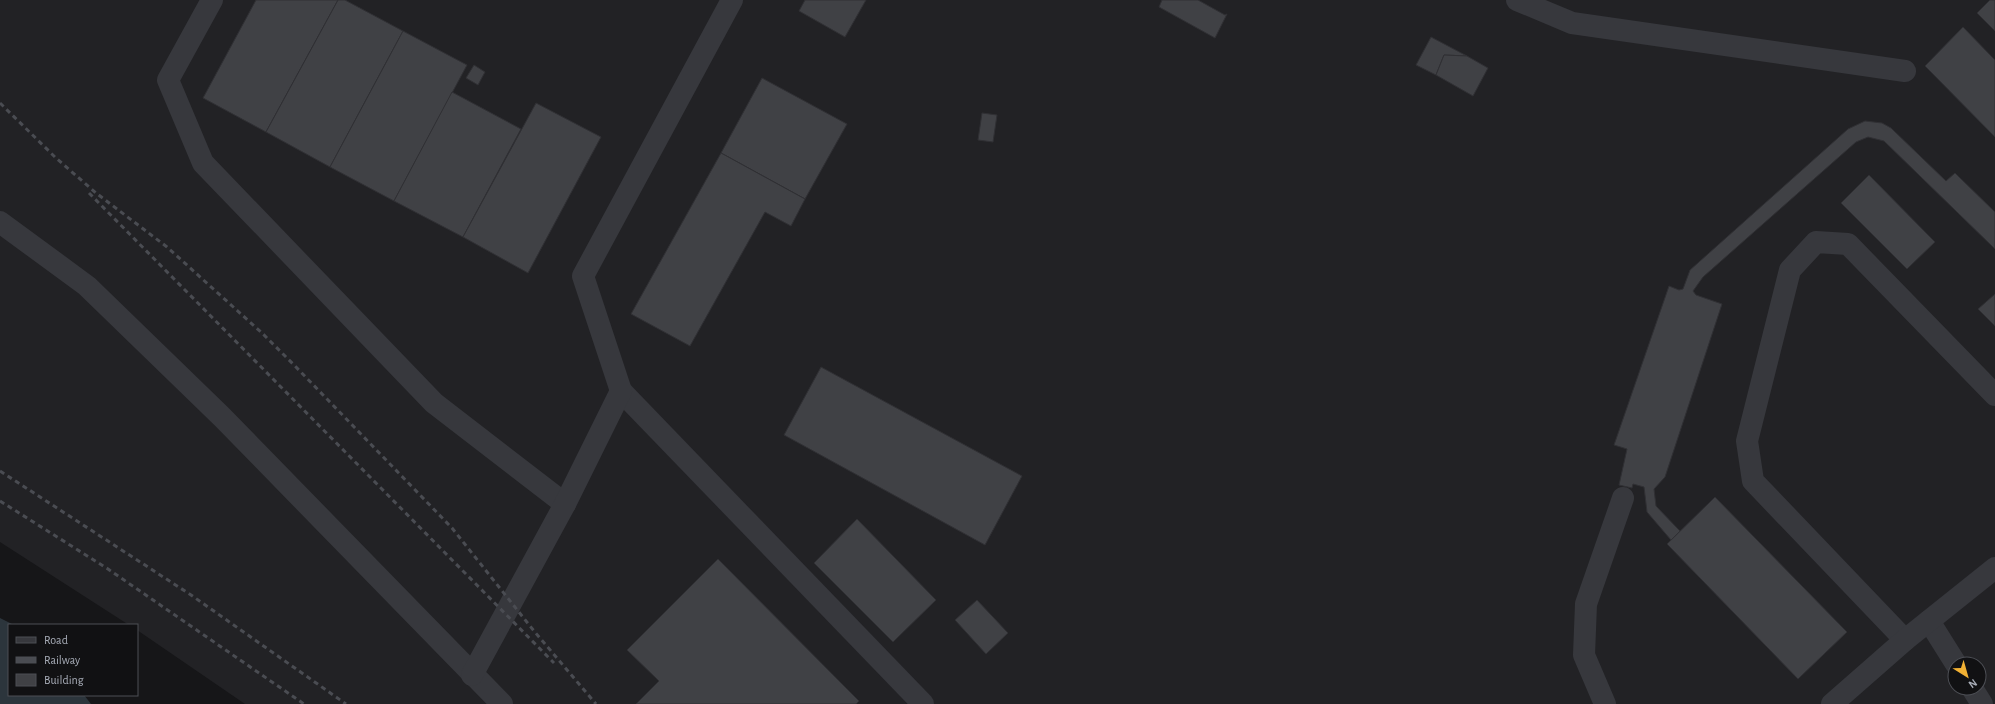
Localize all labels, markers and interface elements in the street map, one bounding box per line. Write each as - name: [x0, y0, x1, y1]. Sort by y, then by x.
- legend: [8, 624, 138, 696]
- text: Road: [44, 634, 68, 646]
- text: Railway: [44, 654, 80, 667]
- north arrow: [1947, 656, 1987, 696]
- text: Building: [44, 674, 84, 686]
- text: N: [1966, 677, 1979, 690]

